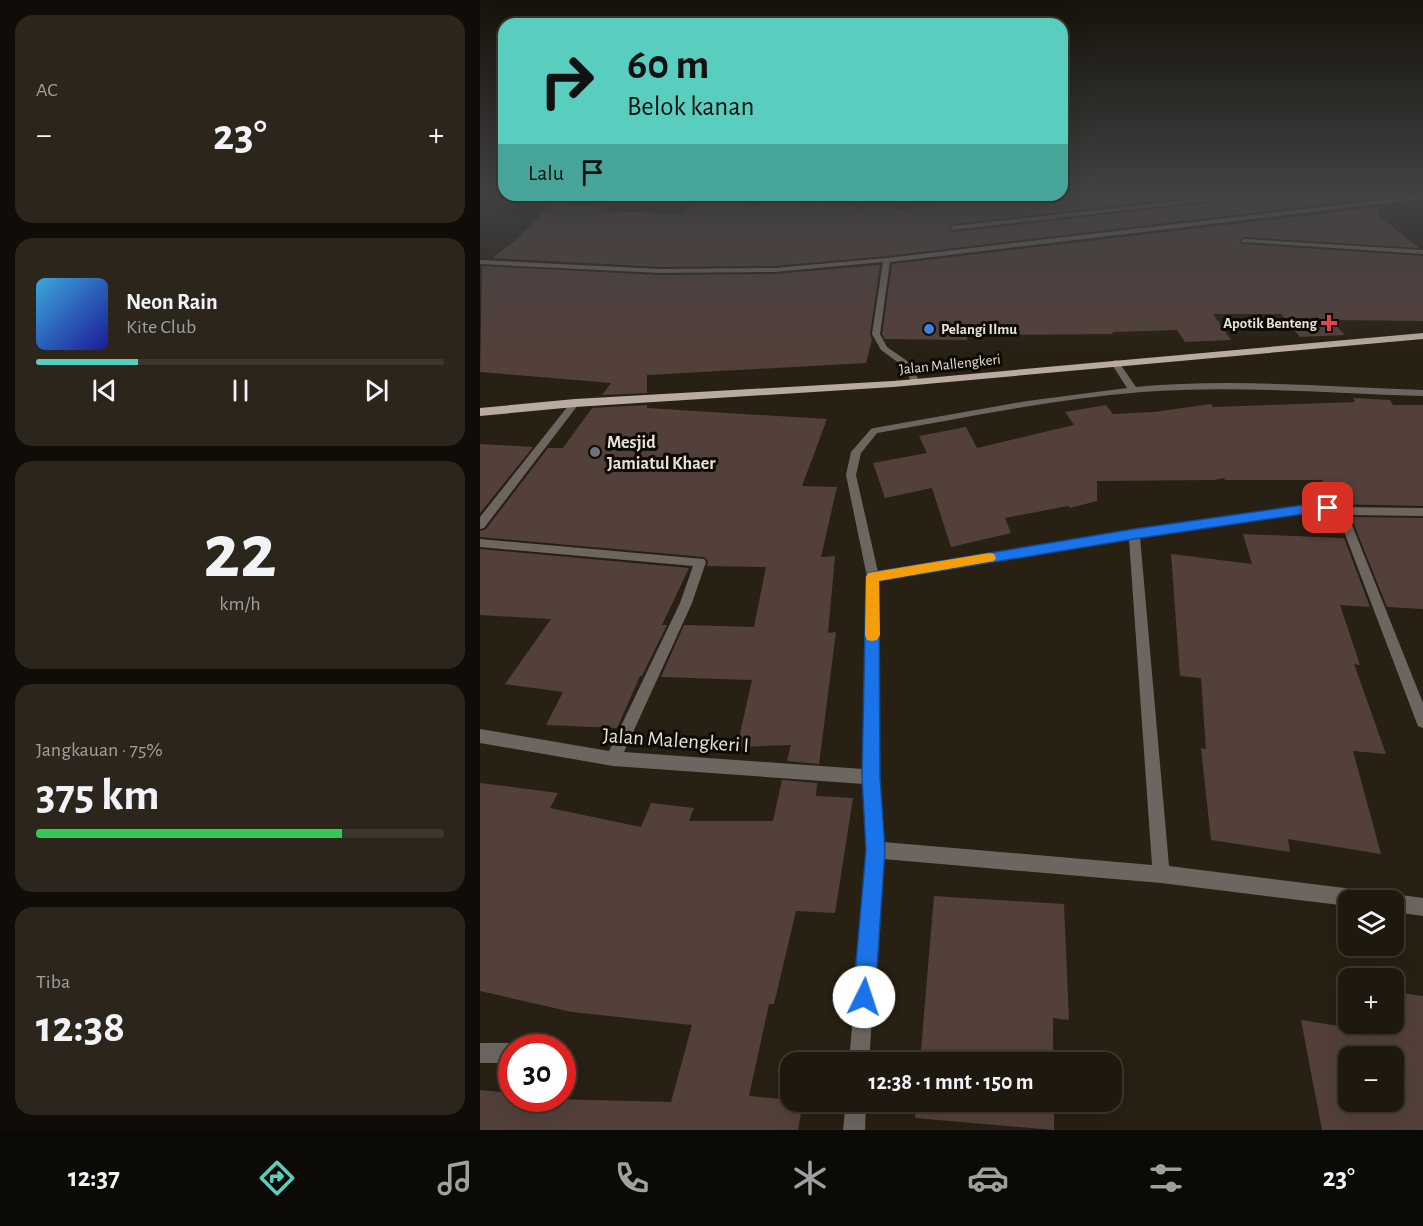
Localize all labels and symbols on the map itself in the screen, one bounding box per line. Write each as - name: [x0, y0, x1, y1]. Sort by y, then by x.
- place label: Apotik Benteng: [1223, 316, 1317, 331]
- marker: Apotik Benteng: [1322, 316, 1336, 330]
- marker: Pelangi Ilmu: [922, 322, 936, 336]
- place label: Pelangi Ilmu: [941, 322, 1017, 337]
- street label: Jalan Mallengkeri: [899, 352, 1002, 377]
- place label: Mesjid Jamiatul Khaer: [607, 434, 716, 473]
- marker: Mesjid Jamiatul Khaer: [588, 445, 602, 459]
- pin: [1302, 482, 1353, 533]
- street label: Jalan Malengkeri I: [602, 725, 750, 756]
- position arrow: [832, 965, 896, 1029]
- speed limit sign: 30: [498, 1034, 576, 1112]

